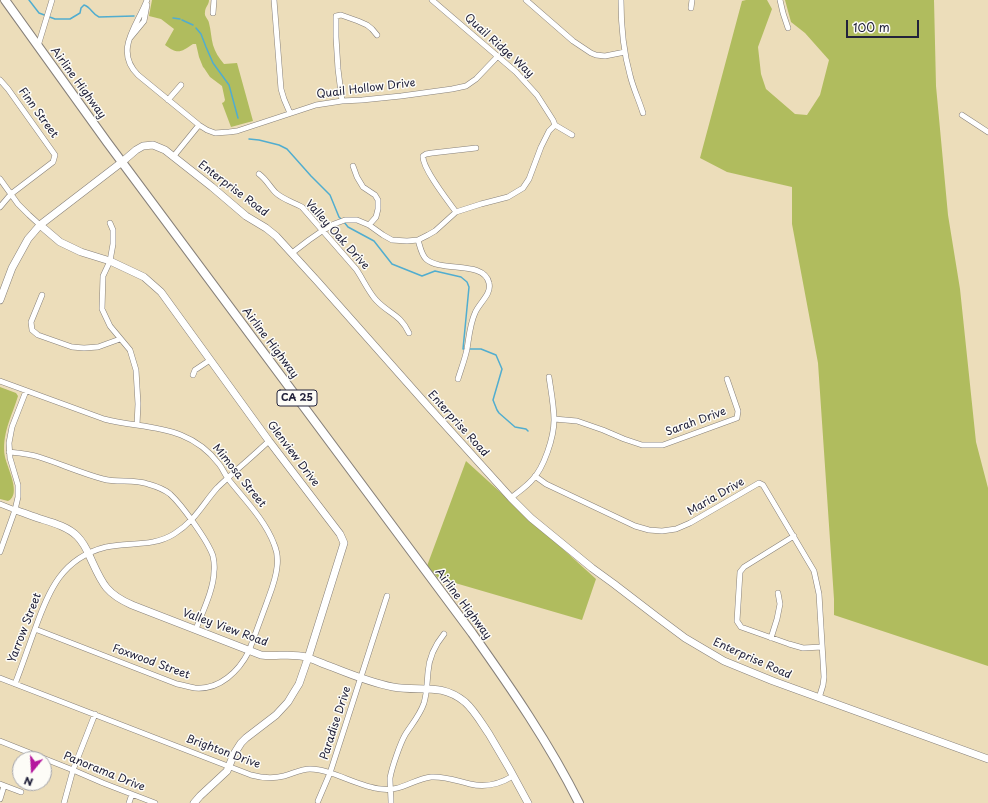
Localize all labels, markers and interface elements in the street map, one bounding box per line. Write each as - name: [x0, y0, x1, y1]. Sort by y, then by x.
- street label: Quail Ridge Way: [462, 11, 536, 81]
- scale bar: [848, 12, 921, 38]
- text: 100 m: [853, 18, 890, 36]
- street label: Airline Highway: [48, 45, 108, 121]
- street label: Quail Hollow Drive: [316, 76, 416, 102]
- street label: Finn Street: [15, 85, 61, 141]
- street label: Enterprise Road: [195, 158, 271, 220]
- street label: Valley Oak Drive: [302, 197, 372, 273]
- street label: Airline Highway: [239, 305, 301, 381]
- street label: Enterprise Road: [425, 388, 491, 460]
- road number: CA 25: [277, 390, 317, 406]
- street label: Sarah Drive: [664, 405, 728, 439]
- street label: Glenview Drive: [264, 419, 322, 489]
- street label: Mimosa Street: [209, 442, 269, 510]
- street label: Maria Drive: [685, 475, 747, 519]
- street label: Airline Highway: [432, 566, 494, 642]
- street label: Yarrow Street: [6, 591, 44, 665]
- street label: Valley View Road: [181, 606, 269, 650]
- street label: Enterprise Road: [711, 636, 793, 682]
- street label: Foxwood Street: [110, 642, 192, 682]
- street label: Paradise Drive: [318, 685, 354, 761]
- street label: Brighton Drive: [184, 732, 262, 772]
- street label: Panorama Drive: [61, 750, 147, 794]
- north arrow: [12, 751, 52, 791]
- text: N: [22, 773, 35, 791]

